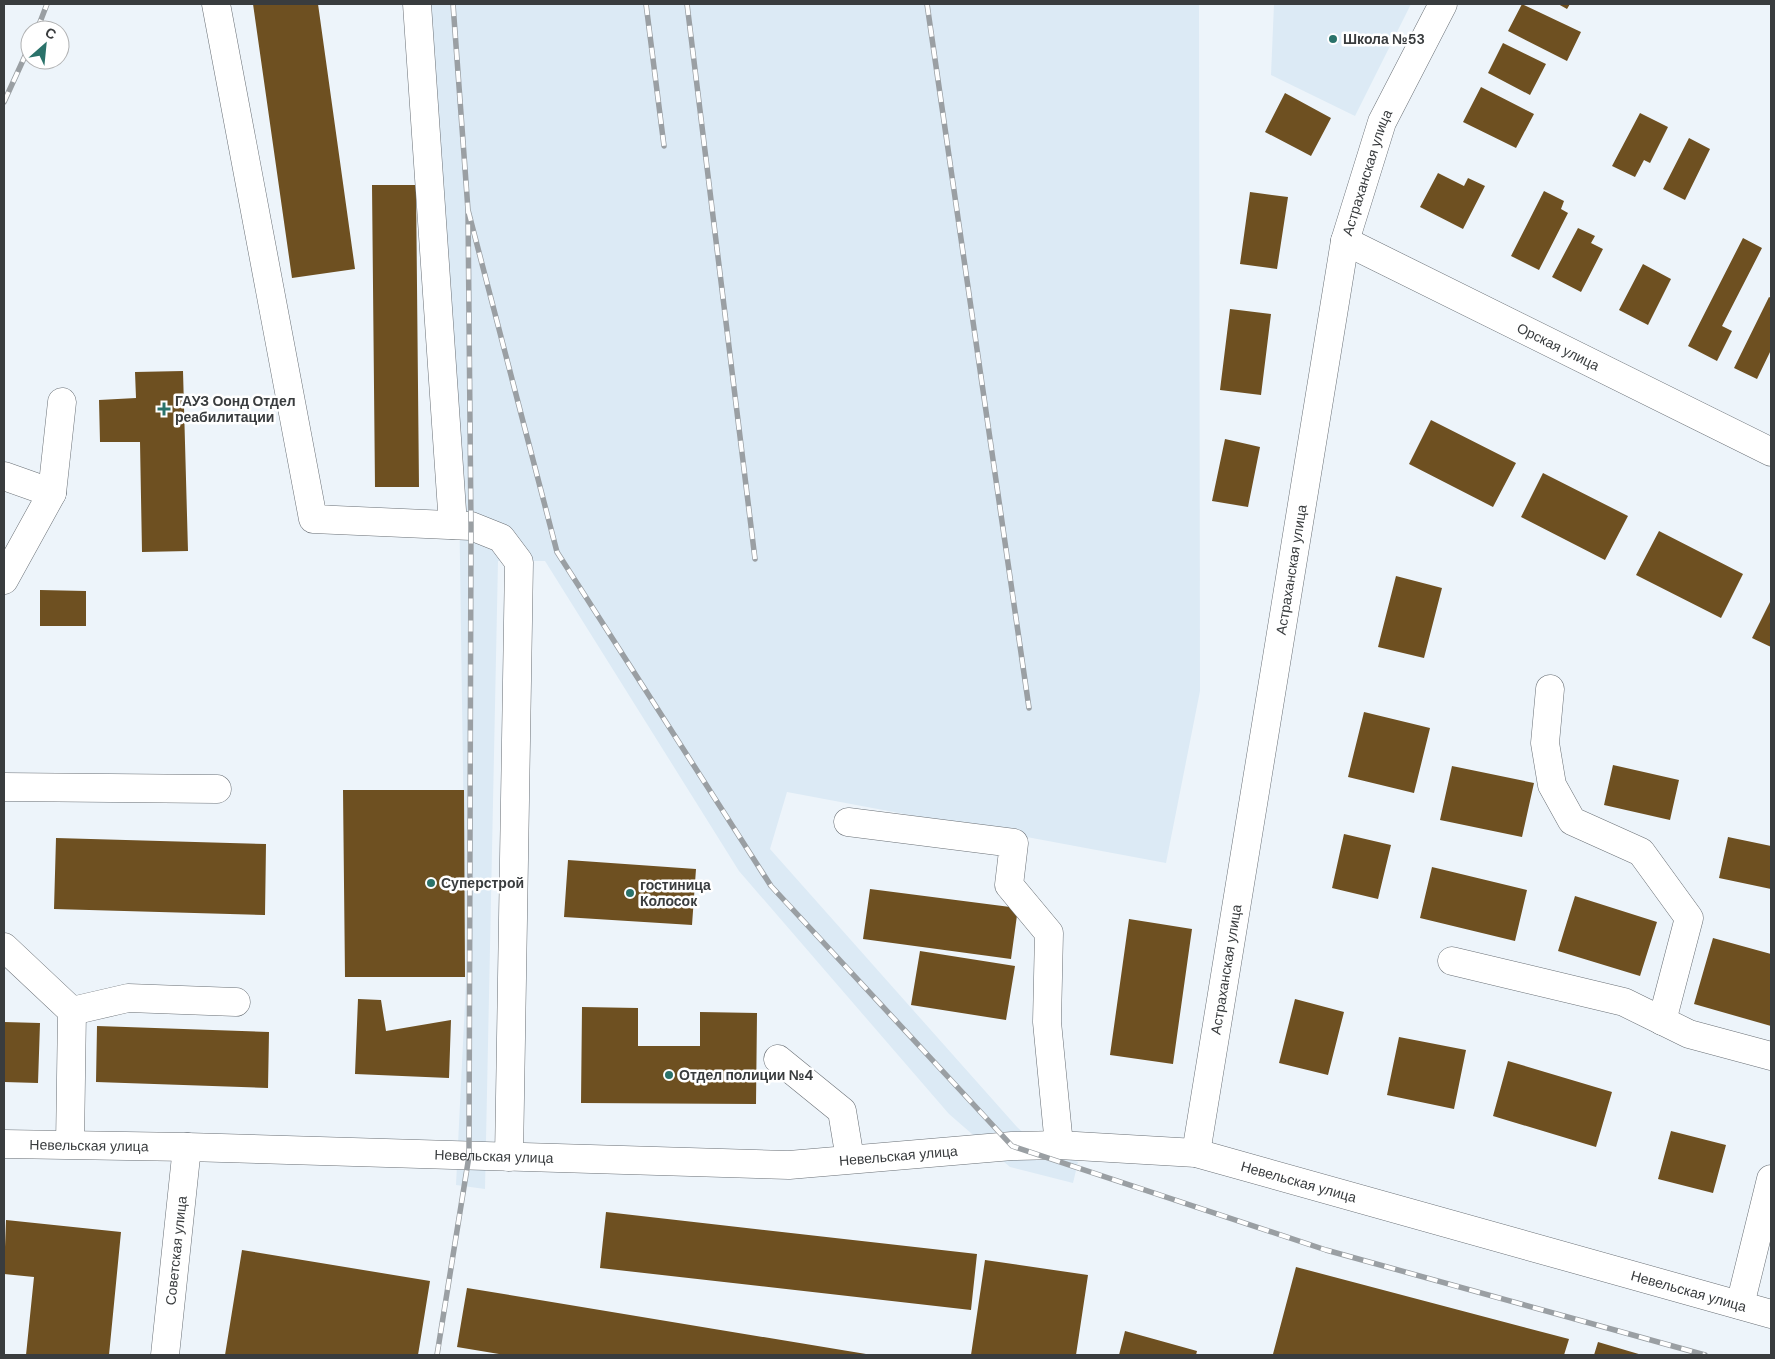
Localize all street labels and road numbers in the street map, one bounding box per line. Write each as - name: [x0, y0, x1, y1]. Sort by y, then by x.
- street label: Астраханская улица: [1338, 106, 1396, 238]
- street label: Орская улица: [1514, 319, 1603, 375]
- street label: Астраханская улица: [1272, 503, 1311, 636]
- street label: Астраханская улица: [1206, 903, 1246, 1036]
- street label: Невельская улица: [29, 1135, 149, 1155]
- street label: Невельская улица: [838, 1142, 959, 1170]
- street label: Невельская улица: [434, 1145, 554, 1167]
- street label: Невельская улица: [1239, 1157, 1359, 1207]
- street label: Советская улица: [161, 1195, 191, 1306]
- street label: Невельская улица: [1629, 1266, 1749, 1316]

